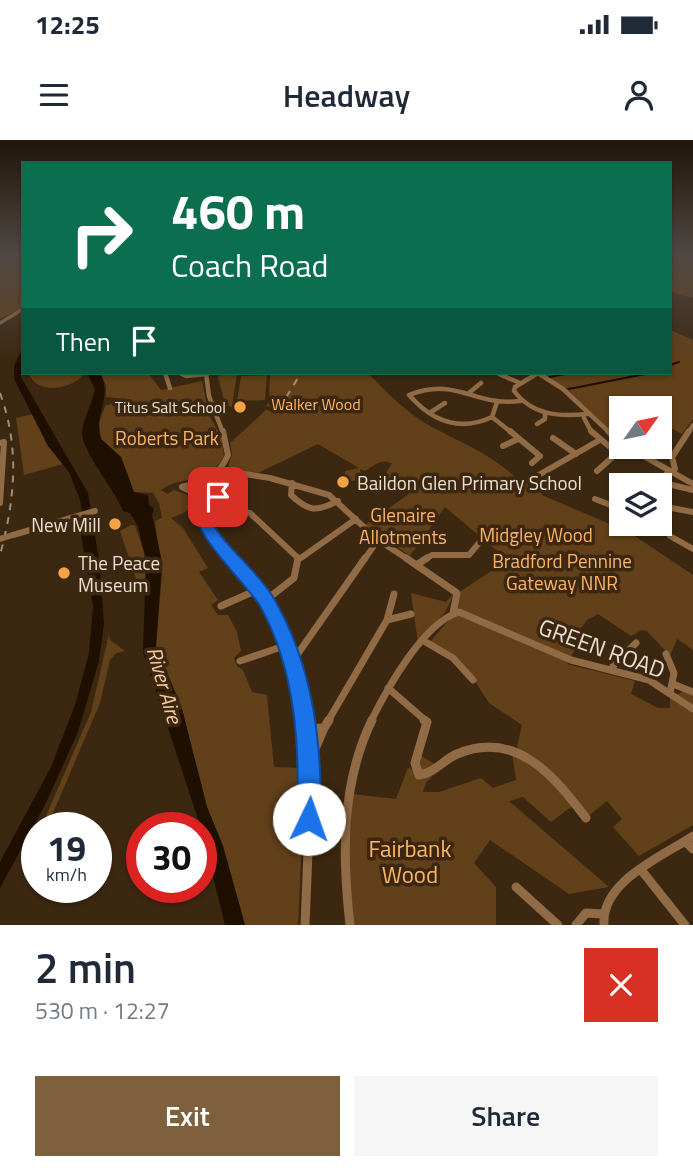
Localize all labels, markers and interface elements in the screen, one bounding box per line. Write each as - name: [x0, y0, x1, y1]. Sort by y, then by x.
- text: 12:25: [35, 5, 100, 44]
- text: Headway: [283, 71, 410, 119]
- icon: menu: [35, 76, 73, 114]
- icon: person: [620, 76, 658, 114]
- text: 460 m: [171, 173, 305, 248]
- icon: right: [56, 189, 147, 280]
- text: Coach Road: [171, 241, 328, 289]
- text: Then: [56, 322, 111, 361]
- icon: arrive: [125, 322, 163, 360]
- park label: Walker Wood: [271, 392, 361, 416]
- place label: Titus Salt School: [115, 395, 226, 419]
- north arrow: [609, 396, 672, 458]
- map controls: [609, 396, 672, 536]
- marker: Titus Salt School: [232, 399, 248, 415]
- park label: Roberts Park: [115, 423, 219, 452]
- pin: [188, 467, 248, 527]
- place label: Baildon Glen Primary School: [357, 468, 582, 497]
- button: layers: [609, 473, 672, 536]
- marker: Baildon Glen Primary School: [335, 474, 351, 490]
- icon: arrive: [199, 478, 237, 516]
- park label: Glenaire Allotments: [359, 500, 447, 551]
- place label: New Mill: [31, 510, 101, 539]
- marker: New Mill: [107, 516, 123, 532]
- park label: Midgley Wood: [479, 520, 593, 549]
- park label: Bradford Pennine Gateway NNR: [492, 546, 632, 597]
- place label: The Peace Museum: [78, 548, 160, 599]
- marker: The Peace Museum: [56, 565, 72, 581]
- street label: GREEN ROAD: [534, 609, 670, 687]
- water label: River Aire: [139, 643, 192, 728]
- position arrow: [272, 782, 346, 856]
- speed limit sign: 30: [126, 812, 217, 903]
- text: 19: [47, 821, 86, 875]
- park label: Fairbank Wood: [369, 831, 451, 892]
- text: km/h: [46, 861, 87, 888]
- text: 2 min: [35, 935, 136, 999]
- button: close: [584, 948, 658, 1022]
- text: 530 m · 12:27: [35, 993, 170, 1028]
- button: Exit: [35, 1076, 340, 1156]
- button: Share: [354, 1076, 658, 1156]

